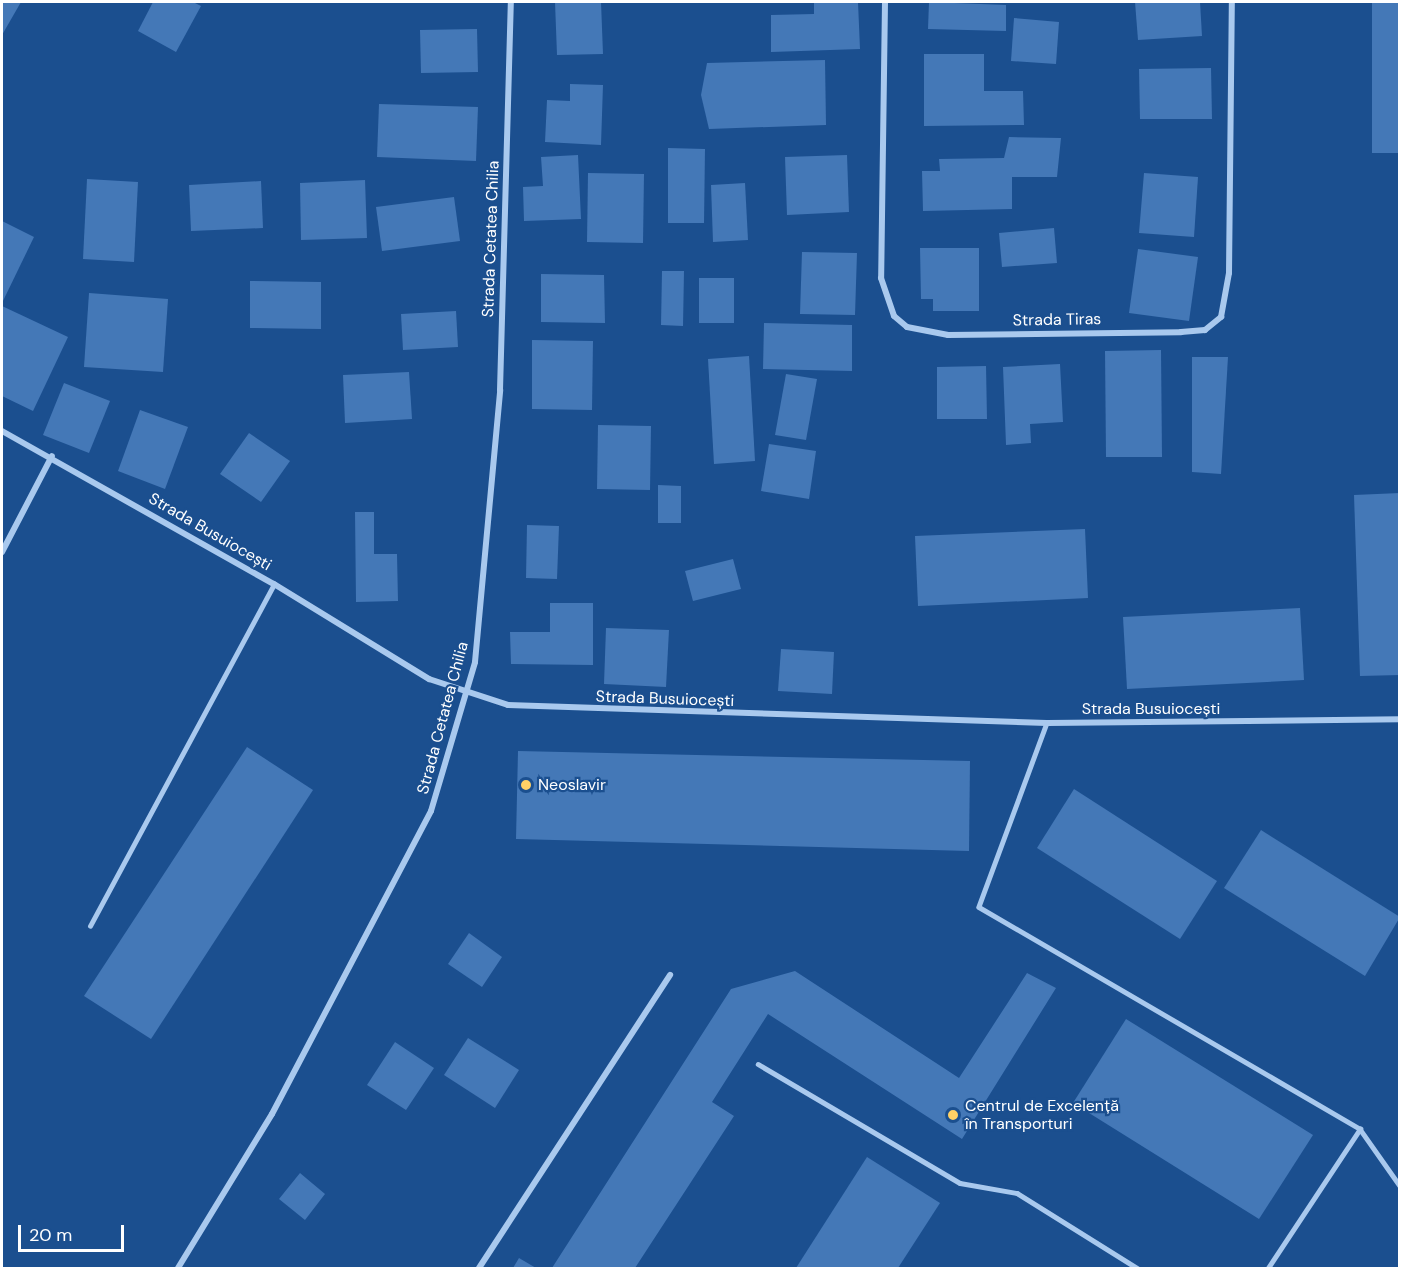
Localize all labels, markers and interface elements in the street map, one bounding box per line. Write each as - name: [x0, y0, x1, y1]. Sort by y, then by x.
- street label: Strada Cetatea Chilia: [479, 160, 503, 318]
- street label: Strada Tiras: [1013, 310, 1101, 330]
- street label: Strada Busuiocești: [145, 489, 275, 575]
- street label: Strada Cetatea Chilia: [413, 640, 473, 796]
- street label: Strada Busuiocești: [595, 687, 735, 711]
- street label: Strada Busuiocești: [1082, 699, 1220, 719]
- place label: Neoslavir: [538, 775, 606, 795]
- marker: Neoslavir: [519, 778, 533, 792]
- place label: Centrul de Excelență în Transporturi: [965, 1096, 1119, 1134]
- marker: Centrul de Excelență în Transporturi: [946, 1108, 960, 1122]
- scale bar: [21, 1213, 128, 1251]
- text: 20 m: [29, 1223, 72, 1247]

